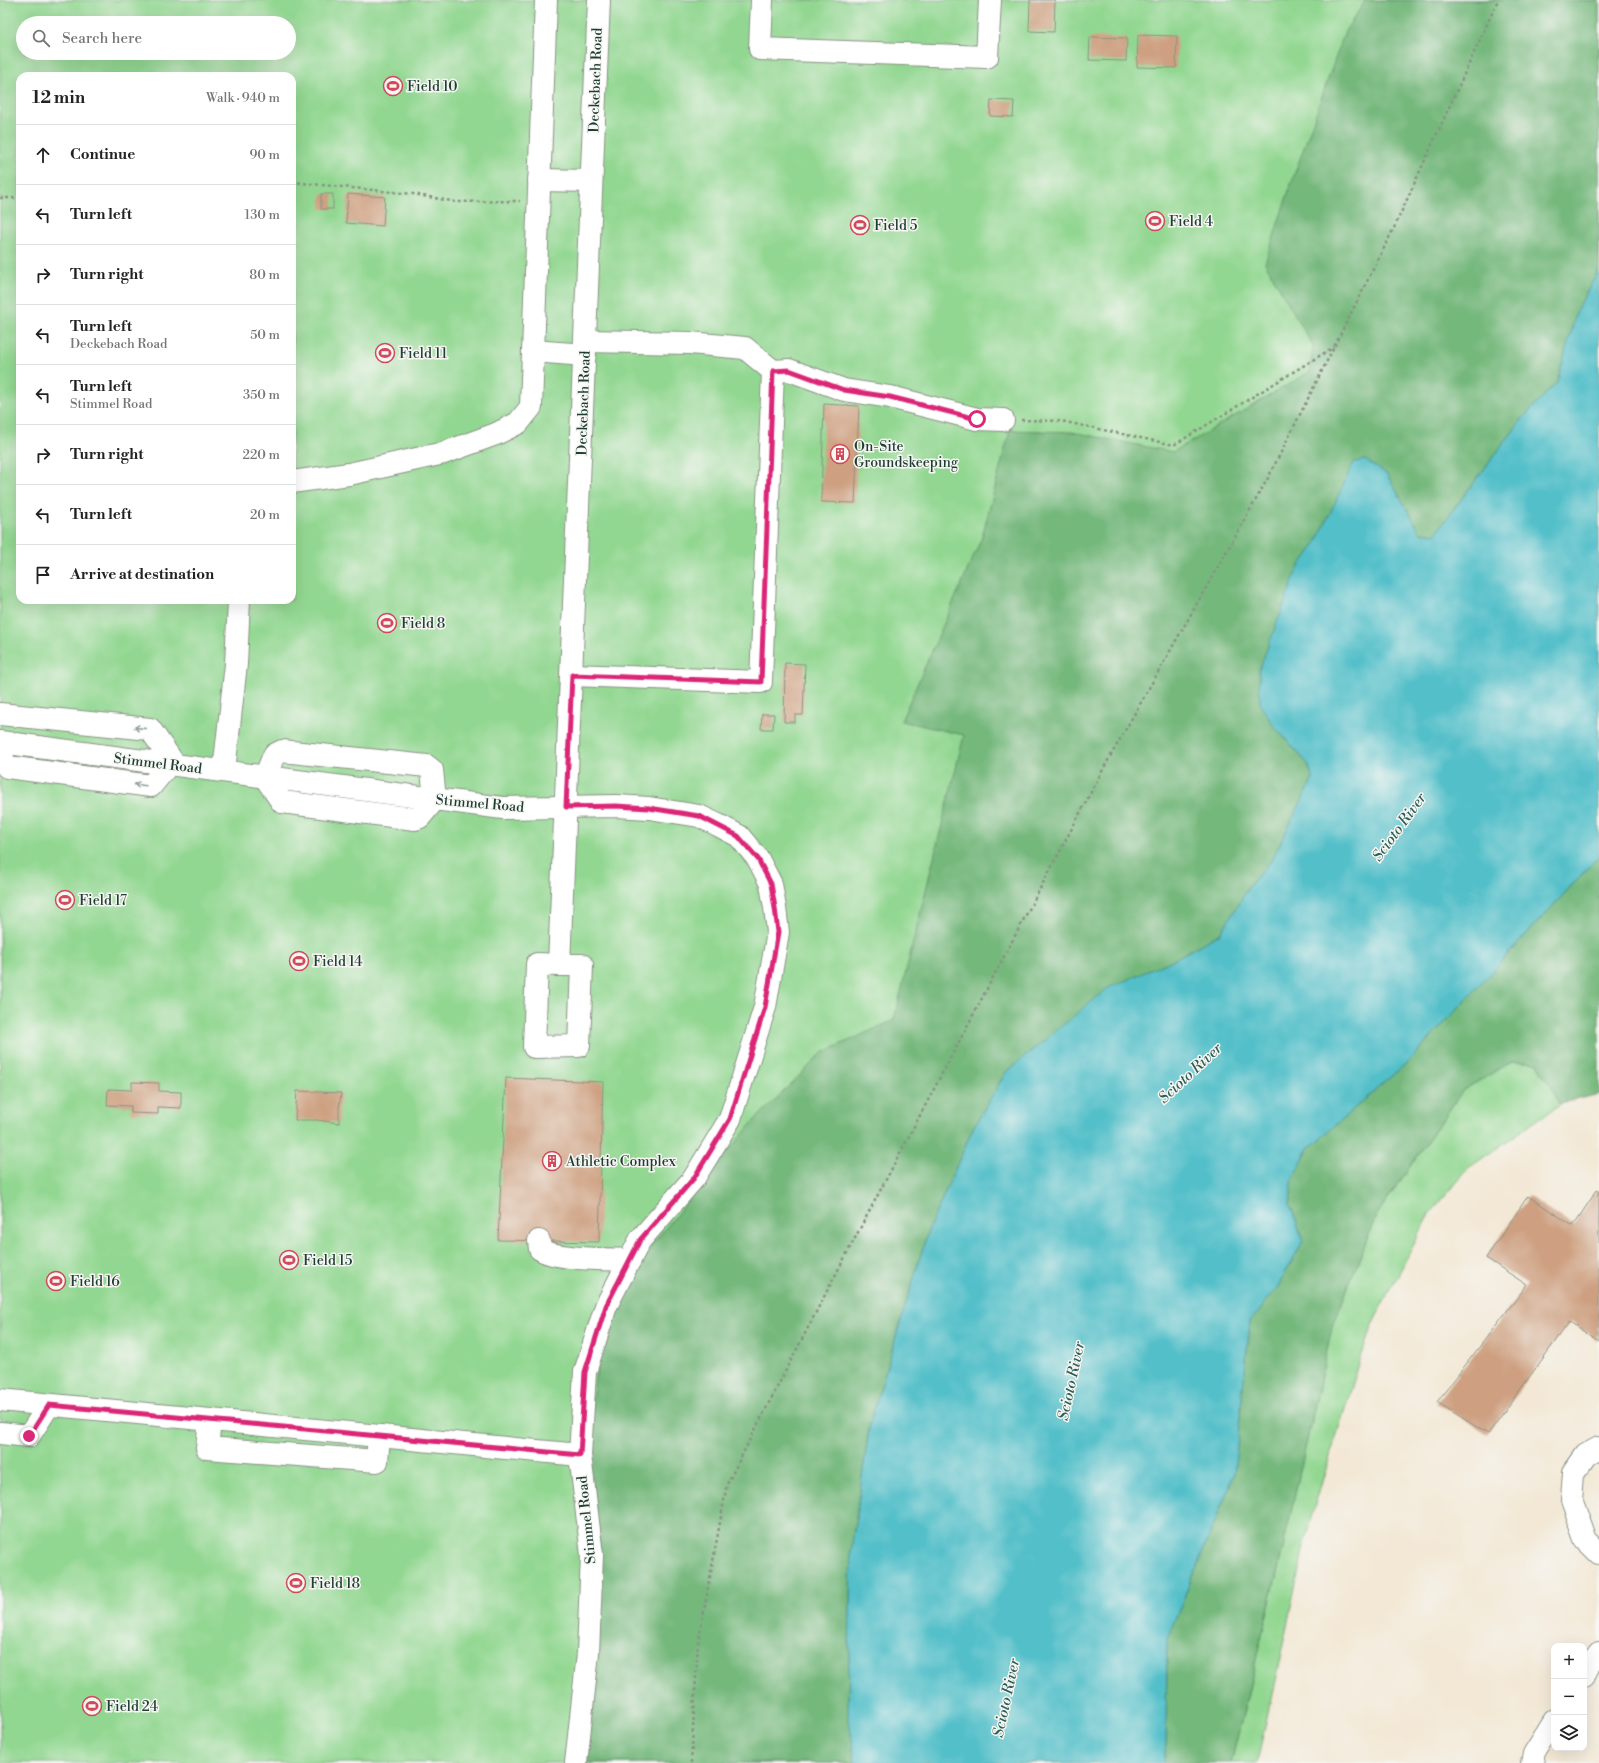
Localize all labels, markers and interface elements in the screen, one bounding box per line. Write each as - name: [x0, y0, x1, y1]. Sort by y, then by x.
- search box: [16, 16, 296, 60]
- icon: search: [30, 27, 52, 49]
- street label: Deckebach Road: [585, 27, 607, 133]
- text: Search here: [62, 29, 142, 48]
- sports icon: Field 10: [382, 75, 404, 97]
- place label: Field 10: [407, 78, 458, 96]
- text: 12 min: [32, 87, 85, 109]
- text: Walk · 940 m: [206, 90, 280, 106]
- icon: ahead: [32, 144, 54, 166]
- text: Continue: [70, 145, 135, 164]
- text: 90 m: [249, 147, 280, 163]
- icon: left: [32, 204, 54, 226]
- text: Turn left: [70, 205, 132, 224]
- text: 130 m: [245, 207, 280, 223]
- sports icon: Field 4: [1144, 210, 1166, 232]
- place label: Field 4: [1169, 213, 1213, 231]
- sports icon: Field 5: [849, 214, 871, 236]
- place label: Field 5: [874, 217, 918, 235]
- icon: right: [32, 264, 54, 286]
- text: Turn right: [70, 265, 144, 284]
- text: 80 m: [249, 267, 280, 283]
- text: Turn left: [70, 317, 132, 336]
- icon: left: [32, 324, 54, 346]
- text: 50 m: [250, 327, 280, 343]
- text: Deckebach Road: [70, 336, 168, 352]
- sports icon: Field 11: [374, 342, 396, 364]
- place label: Field 11: [399, 345, 447, 363]
- street label: Deckebach Road: [573, 350, 595, 456]
- text: Turn left: [70, 377, 132, 396]
- icon: left: [32, 384, 54, 406]
- text: 350 m: [243, 387, 280, 403]
- text: Stimmel Road: [70, 396, 152, 412]
- route start: [968, 410, 986, 428]
- place label: On-Site Groundskeeping: [854, 438, 959, 472]
- building icon: On-Site Groundskeeping: [829, 443, 851, 465]
- icon: right: [32, 444, 54, 466]
- text: Turn right: [70, 445, 144, 464]
- text: 220 m: [242, 447, 280, 463]
- icon: left: [32, 504, 54, 526]
- text: Turn left: [70, 505, 132, 524]
- text: 20 m: [250, 507, 280, 523]
- icon: arrive: [32, 564, 54, 586]
- text: Arrive at destination: [70, 565, 214, 584]
- sports icon: Field 8: [376, 612, 398, 634]
- place label: Field 8: [401, 615, 445, 633]
- one-way arrow: [134, 724, 147, 732]
- street label: Stimmel Road: [113, 750, 203, 778]
- one-way arrow: [134, 781, 147, 788]
- water label: Scioto River: [1368, 789, 1431, 865]
- street label: Stimmel Road: [435, 791, 525, 817]
- sports icon: Field 17: [54, 889, 76, 911]
- place label: Field 17: [79, 892, 127, 910]
- sports icon: Field 14: [288, 950, 310, 972]
- place label: Field 14: [313, 953, 363, 971]
- water label: Scioto River: [1155, 1039, 1227, 1108]
- building icon: Athletic Complex: [541, 1150, 563, 1172]
- place label: Athletic Complex: [565, 1153, 677, 1171]
- sports icon: Field 15: [278, 1249, 300, 1271]
- place label: Field 15: [303, 1252, 353, 1270]
- sports icon: Field 16: [45, 1270, 67, 1292]
- place label: Field 16: [70, 1273, 120, 1291]
- water label: Scioto River: [1054, 1339, 1089, 1422]
- route end: [20, 1427, 38, 1445]
- street label: Stimmel Road: [573, 1475, 601, 1565]
- sports icon: Field 18: [285, 1572, 307, 1594]
- place label: Field 18: [310, 1575, 360, 1593]
- map controls: [1551, 1643, 1587, 1751]
- button: +: [1551, 1643, 1587, 1679]
- water label: Scioto River: [989, 1656, 1024, 1739]
- button: −: [1551, 1679, 1587, 1715]
- sports icon: Field 24: [81, 1695, 103, 1717]
- place label: Field 24: [106, 1698, 158, 1716]
- button: layers: [1551, 1715, 1587, 1751]

